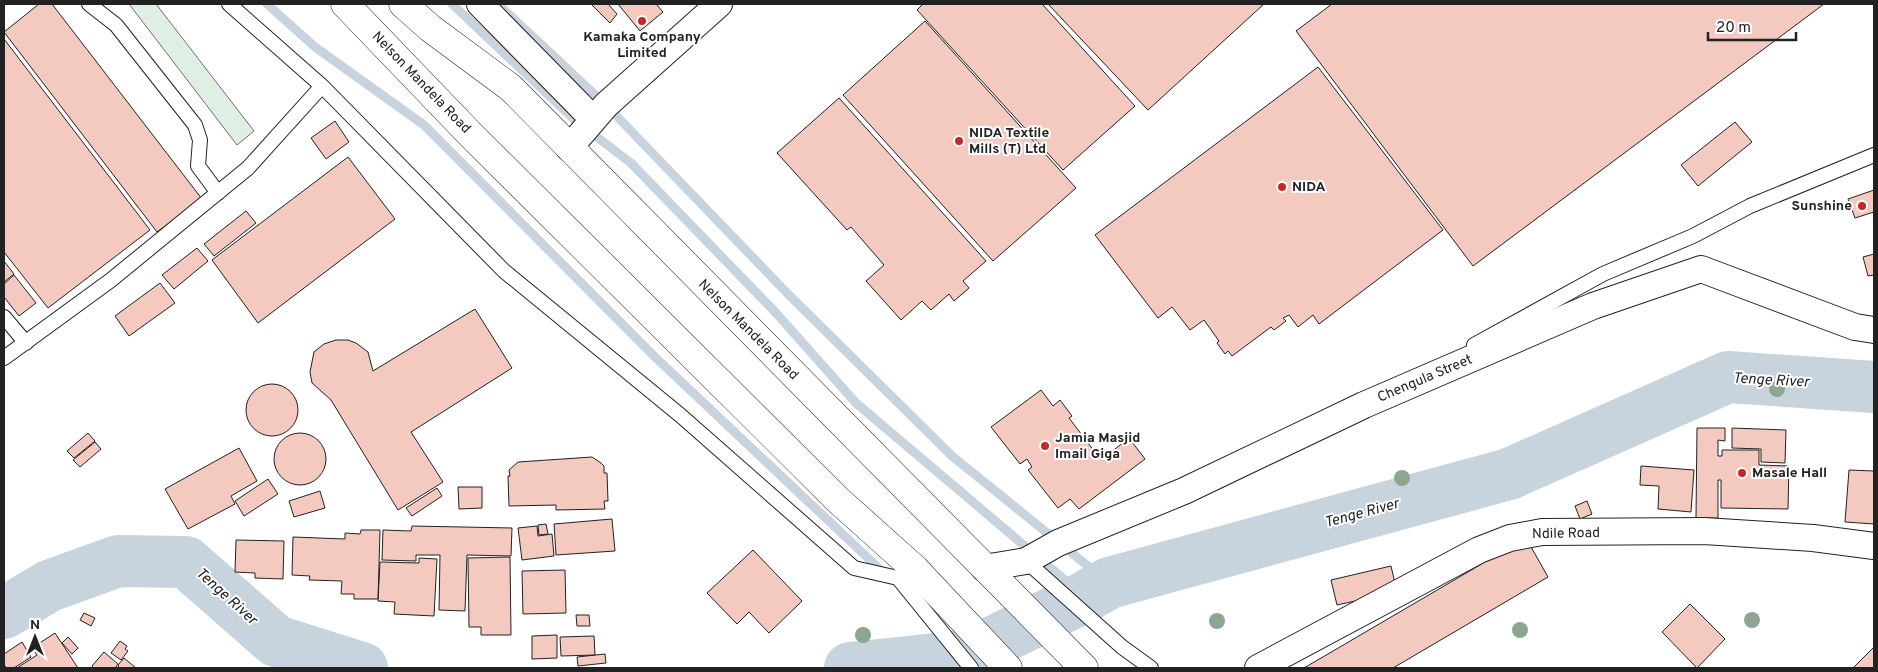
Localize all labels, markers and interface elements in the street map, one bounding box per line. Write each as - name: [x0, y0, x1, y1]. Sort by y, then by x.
- scale bar: [1708, 10, 1796, 42]
- marker: Kamaka Company Limited: [636, 15, 648, 27]
- text: 20 m: [1716, 19, 1751, 38]
- street label: Nelson Mandela Road: [368, 29, 474, 137]
- place label: Kamaka Company Limited: [583, 29, 701, 62]
- place label: NIDA Textile Mills (T) Ltd: [969, 125, 1049, 158]
- marker: NIDA Textile Mills (T) Ltd: [953, 135, 965, 147]
- place label: NIDA: [1292, 179, 1326, 196]
- marker: NIDA: [1276, 181, 1288, 193]
- place label: Sunshine: [1792, 198, 1852, 215]
- marker: Sunshine: [1856, 200, 1868, 212]
- street label: Nelson Mandela Road: [694, 276, 802, 384]
- street label: Chengula Street: [1375, 351, 1475, 407]
- water label: Tenge River: [1732, 370, 1811, 393]
- place label: Jamia Masjid Imail Giga: [1055, 430, 1140, 463]
- marker: Jamia Masjid Imail Giga: [1039, 440, 1051, 452]
- place label: Masale Hall: [1752, 465, 1827, 482]
- marker: Masale Hall: [1736, 467, 1748, 479]
- water label: Tenge River: [1323, 495, 1403, 533]
- street label: Ndile Road: [1532, 525, 1600, 543]
- water label: Tenge River: [191, 564, 262, 631]
- north arrow: [10, 612, 60, 662]
- text: N: [30, 617, 40, 634]

